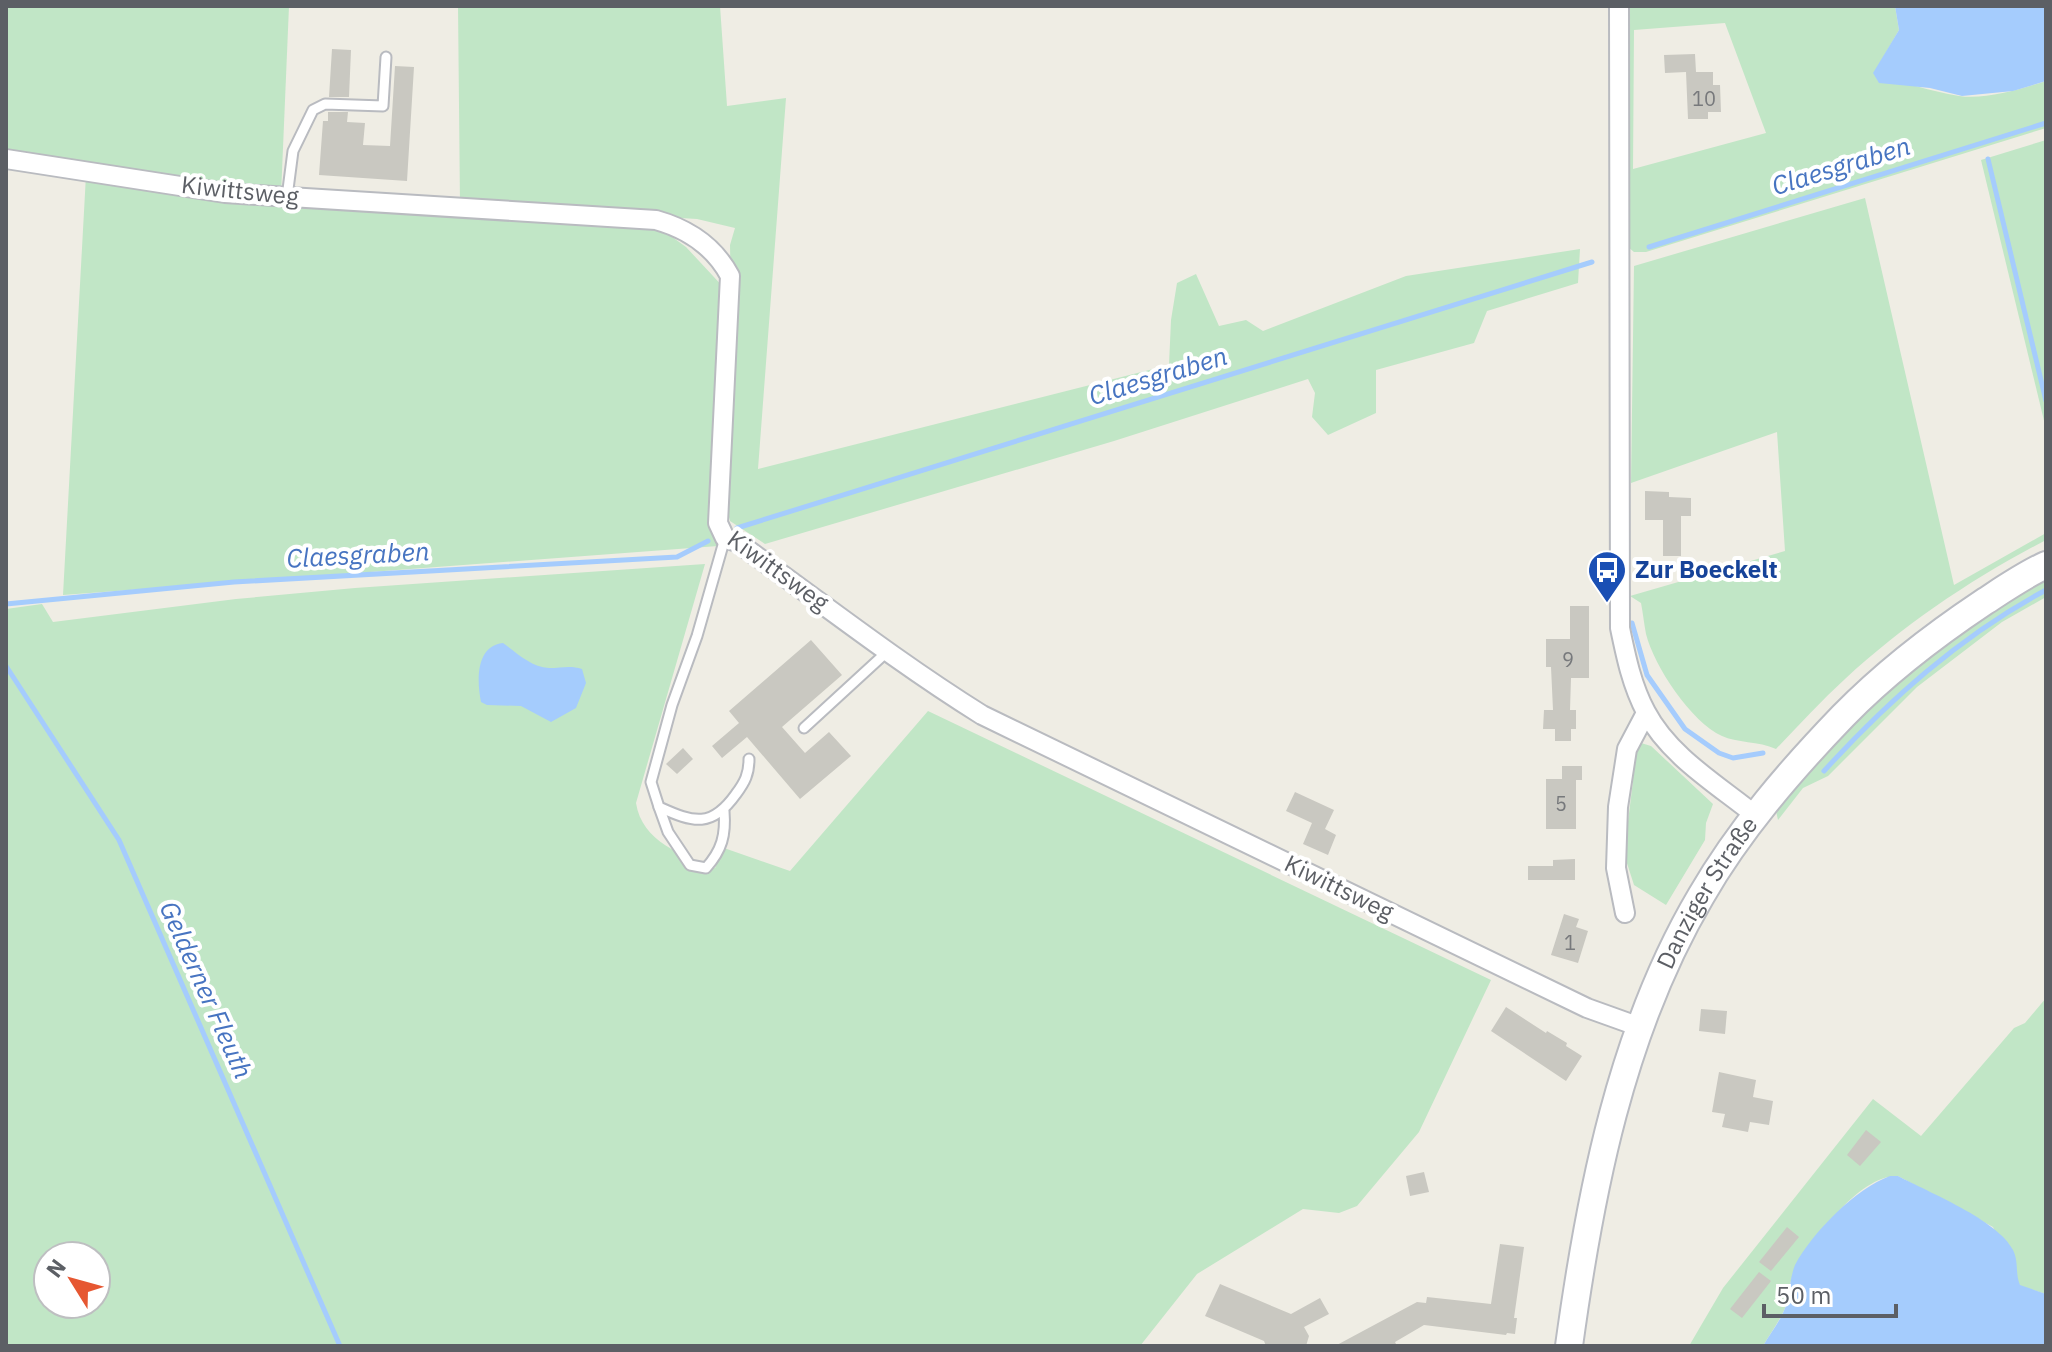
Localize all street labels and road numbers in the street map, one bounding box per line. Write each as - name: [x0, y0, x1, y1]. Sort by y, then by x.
- street label: Kiwittsweg: [180, 168, 301, 212]
- street label: Kiwittsweg: [721, 523, 836, 618]
- street label: Danziger Straße: [1649, 809, 1764, 974]
- street label: Kiwittsweg: [1279, 847, 1400, 927]

